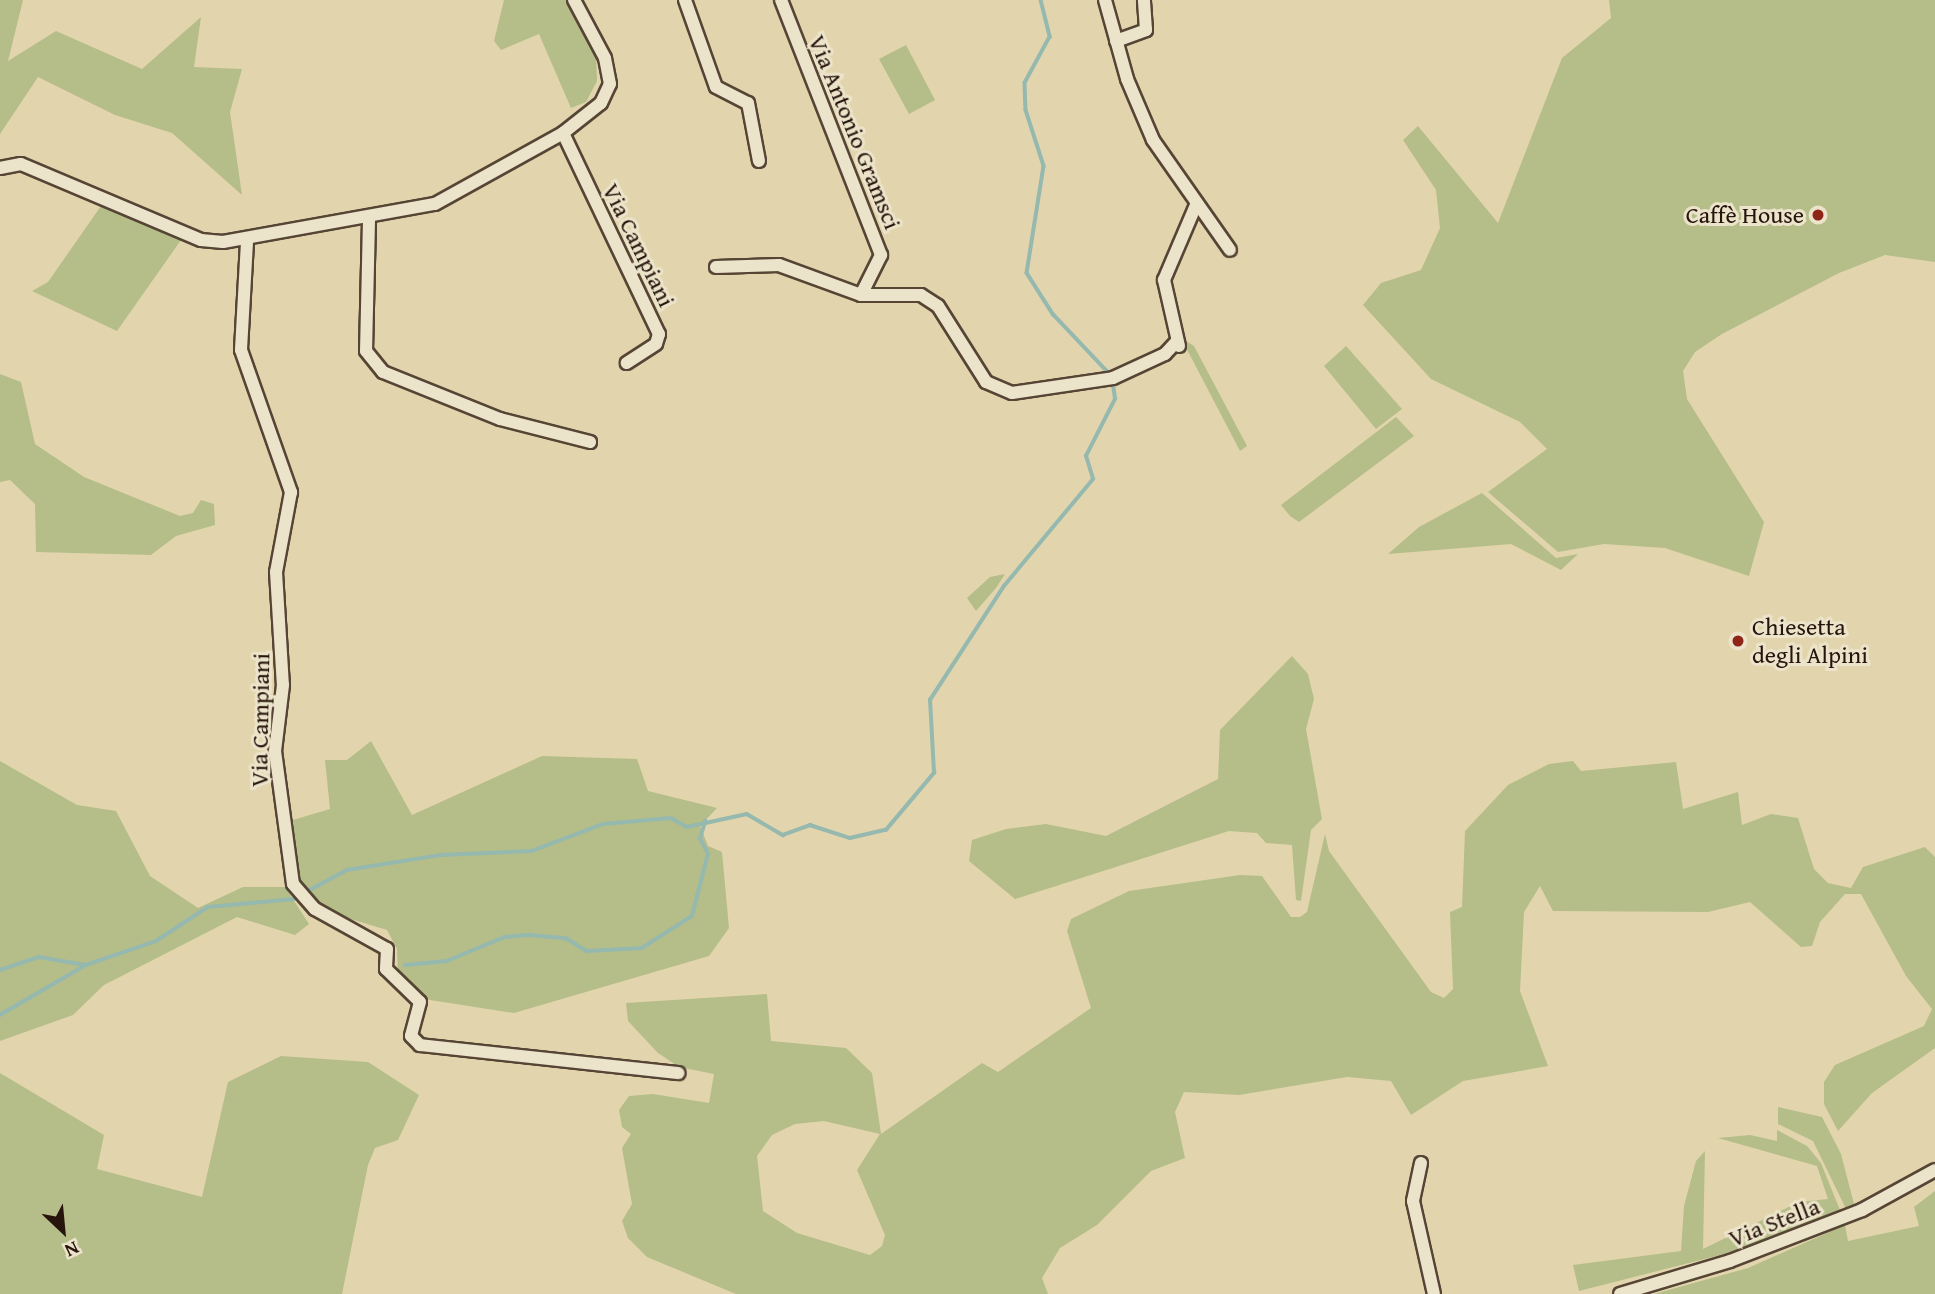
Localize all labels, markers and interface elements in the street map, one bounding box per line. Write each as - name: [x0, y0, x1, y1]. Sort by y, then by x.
- street label: Via Antonio Gramsci: [803, 31, 907, 233]
- street label: Via Campiani: [597, 178, 681, 312]
- place label: Caffè House: [1686, 201, 1804, 229]
- marker: Caffè House: [1810, 207, 1826, 223]
- place label: Chiesetta degli Alpini: [1752, 613, 1868, 669]
- marker: Chiesetta degli Alpini: [1730, 633, 1746, 649]
- street label: Via Campiani: [244, 653, 276, 787]
- street label: Via Stella: [1724, 1191, 1824, 1253]
- north arrow: [28, 1196, 98, 1266]
- text: N: [60, 1235, 84, 1265]

